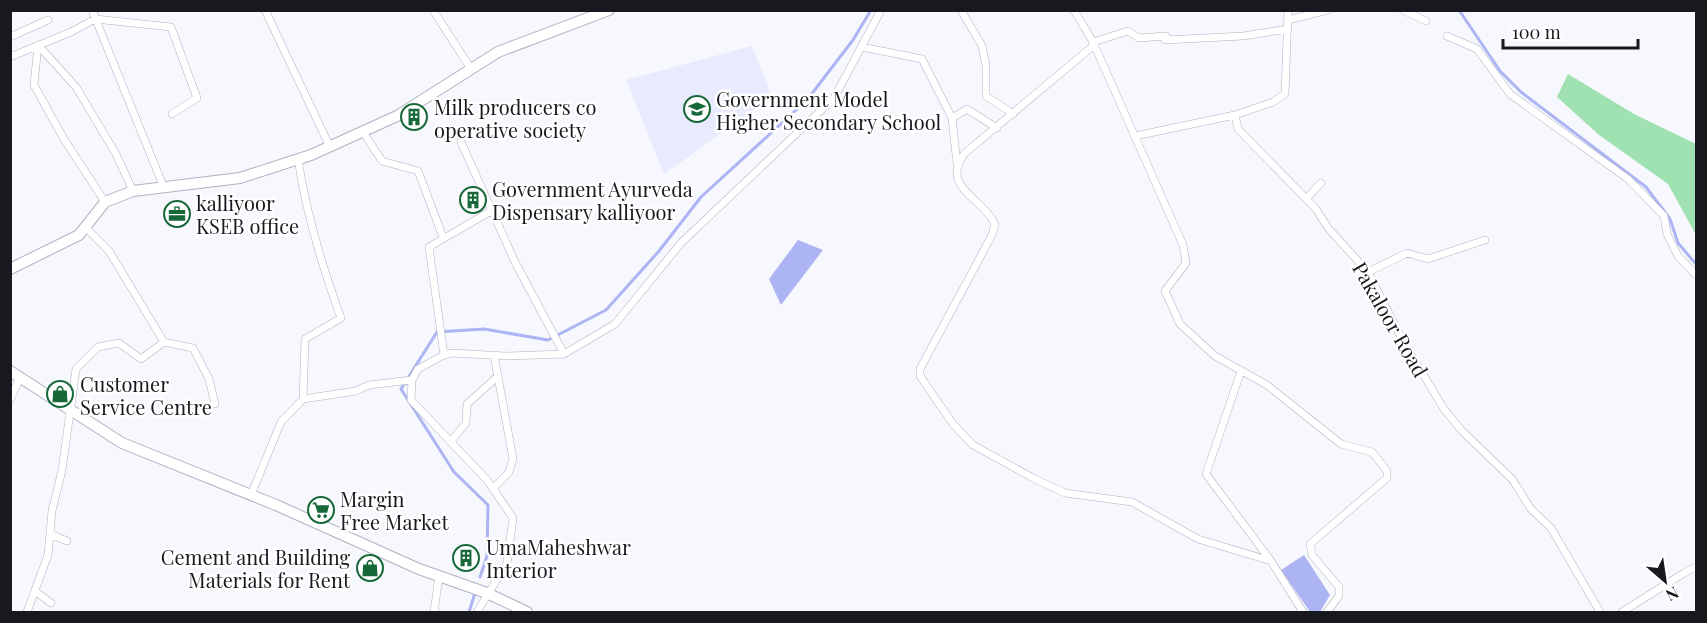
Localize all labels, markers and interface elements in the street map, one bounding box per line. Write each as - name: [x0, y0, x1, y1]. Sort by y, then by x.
- scale bar: [1503, 12, 1638, 50]
- text: 100 m: [1512, 20, 1561, 44]
- place label: Government Model Higher Secondary School: [716, 85, 941, 135]
- place label: Milk producers co operative society: [434, 93, 596, 143]
- school or university icon: Government Model Higher Secondary School: [682, 94, 712, 124]
- building icon: Milk producers co operative society: [399, 102, 429, 132]
- place label: Government Ayurveda Dispensary kalliyoor: [492, 175, 693, 225]
- building icon: Government Ayurveda Dispensary kalliyoor: [458, 185, 488, 215]
- place label: kalliyoor KSEB office: [196, 189, 299, 239]
- office icon: kalliyoor KSEB office: [162, 199, 192, 229]
- street label: Pakaloor Road: [1347, 257, 1435, 382]
- place label: Customer Service Centre: [80, 370, 212, 420]
- shop icon: Customer Service Centre: [45, 379, 75, 409]
- place label: Margin Free Market: [340, 485, 449, 535]
- supermarket icon: Margin Free Market: [306, 495, 336, 525]
- place label: UmaMaheshwar Interior: [486, 533, 631, 583]
- place label: Cement and Building Materials for Rent: [161, 543, 351, 593]
- building icon: UmaMaheshwar Interior: [451, 543, 481, 573]
- north arrow: [1635, 551, 1695, 611]
- shop icon: Cement and Building Materials for Rent: [355, 553, 385, 583]
- text: N: [1662, 583, 1683, 607]

